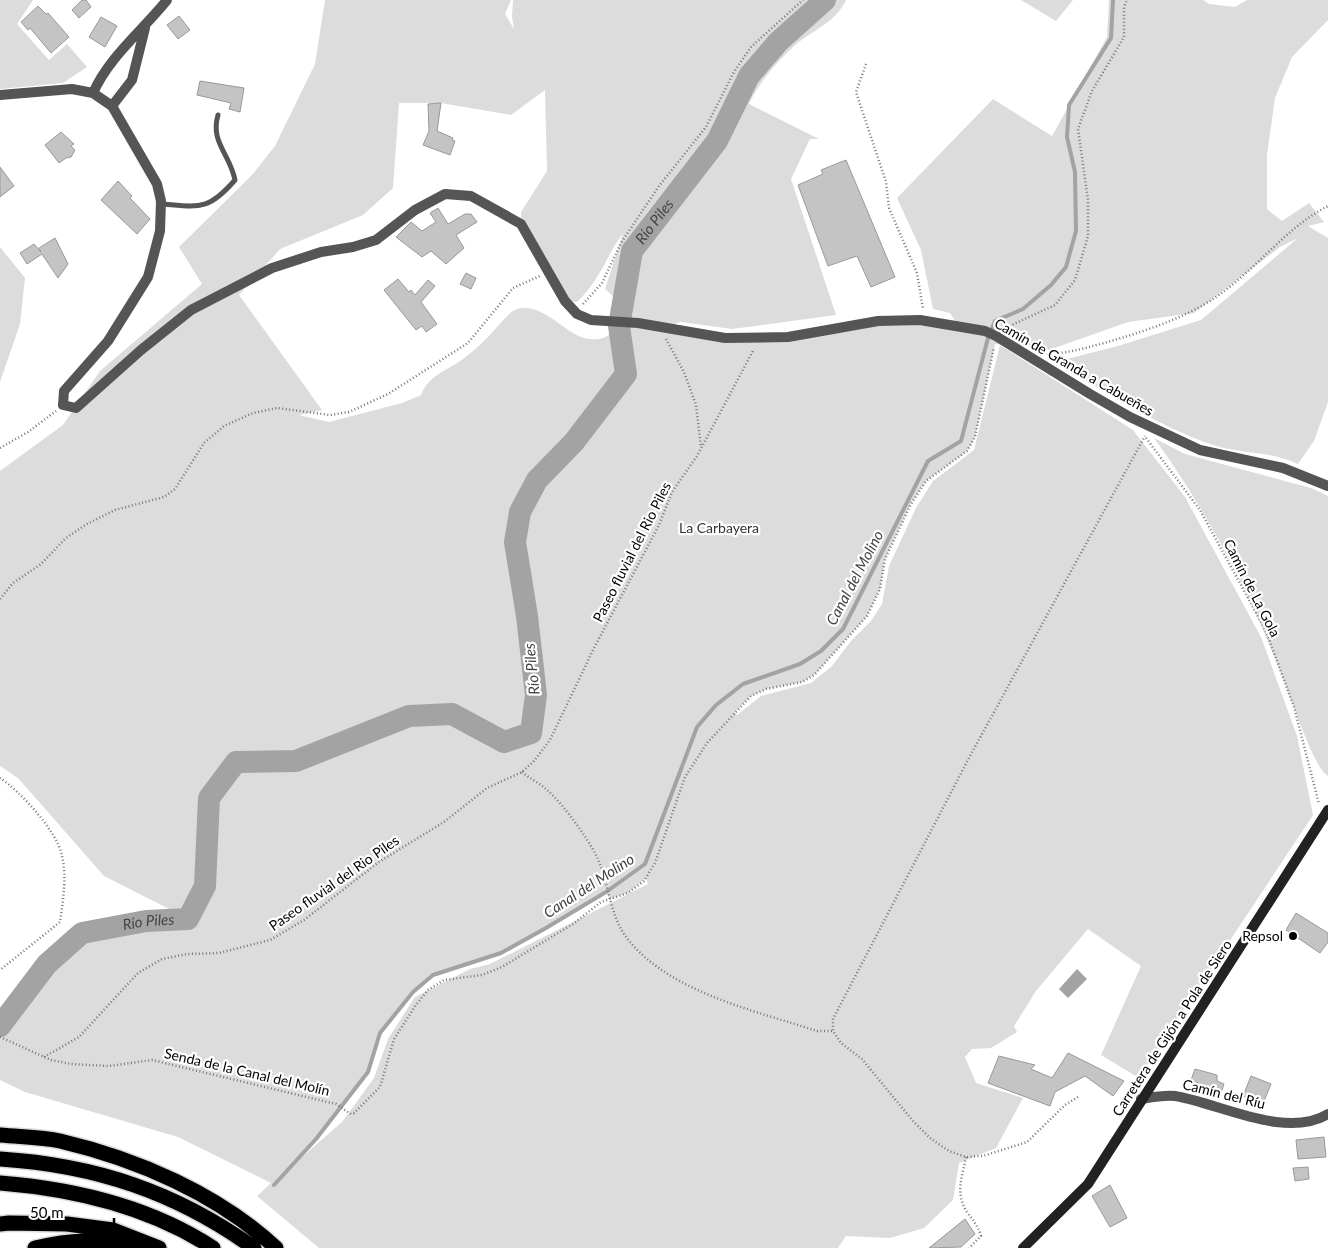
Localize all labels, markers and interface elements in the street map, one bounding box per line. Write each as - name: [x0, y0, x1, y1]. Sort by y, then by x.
- water label: Río Piles: [631, 195, 677, 247]
- street label: Camín de Granda a Cabueñes: [992, 314, 1157, 419]
- street label: Paseo fluvial del Rio Piles: [589, 479, 674, 625]
- park label: La Carbayera: [679, 519, 759, 536]
- water label: Canal del Molino: [822, 527, 887, 628]
- street label: Camín de La Gola: [1220, 536, 1284, 640]
- water label: Río Piles: [519, 642, 543, 696]
- street label: Paseo fluvial del Rio Piles: [265, 831, 402, 934]
- water label: Canal del Molino: [540, 849, 637, 921]
- water label: Río Piles: [121, 910, 175, 933]
- place label: Repsol: [1242, 927, 1283, 944]
- marker: Repsol: [1287, 930, 1299, 942]
- street label: Carretera de Gijón a Pola de Siero: [1108, 936, 1235, 1119]
- street label: Senda de la Canal del Molín: [163, 1044, 331, 1099]
- street label: Camín del Ríu: [1181, 1075, 1267, 1112]
- scale bar: [22, 1196, 115, 1228]
- text: 50 m: [30, 1203, 64, 1221]

